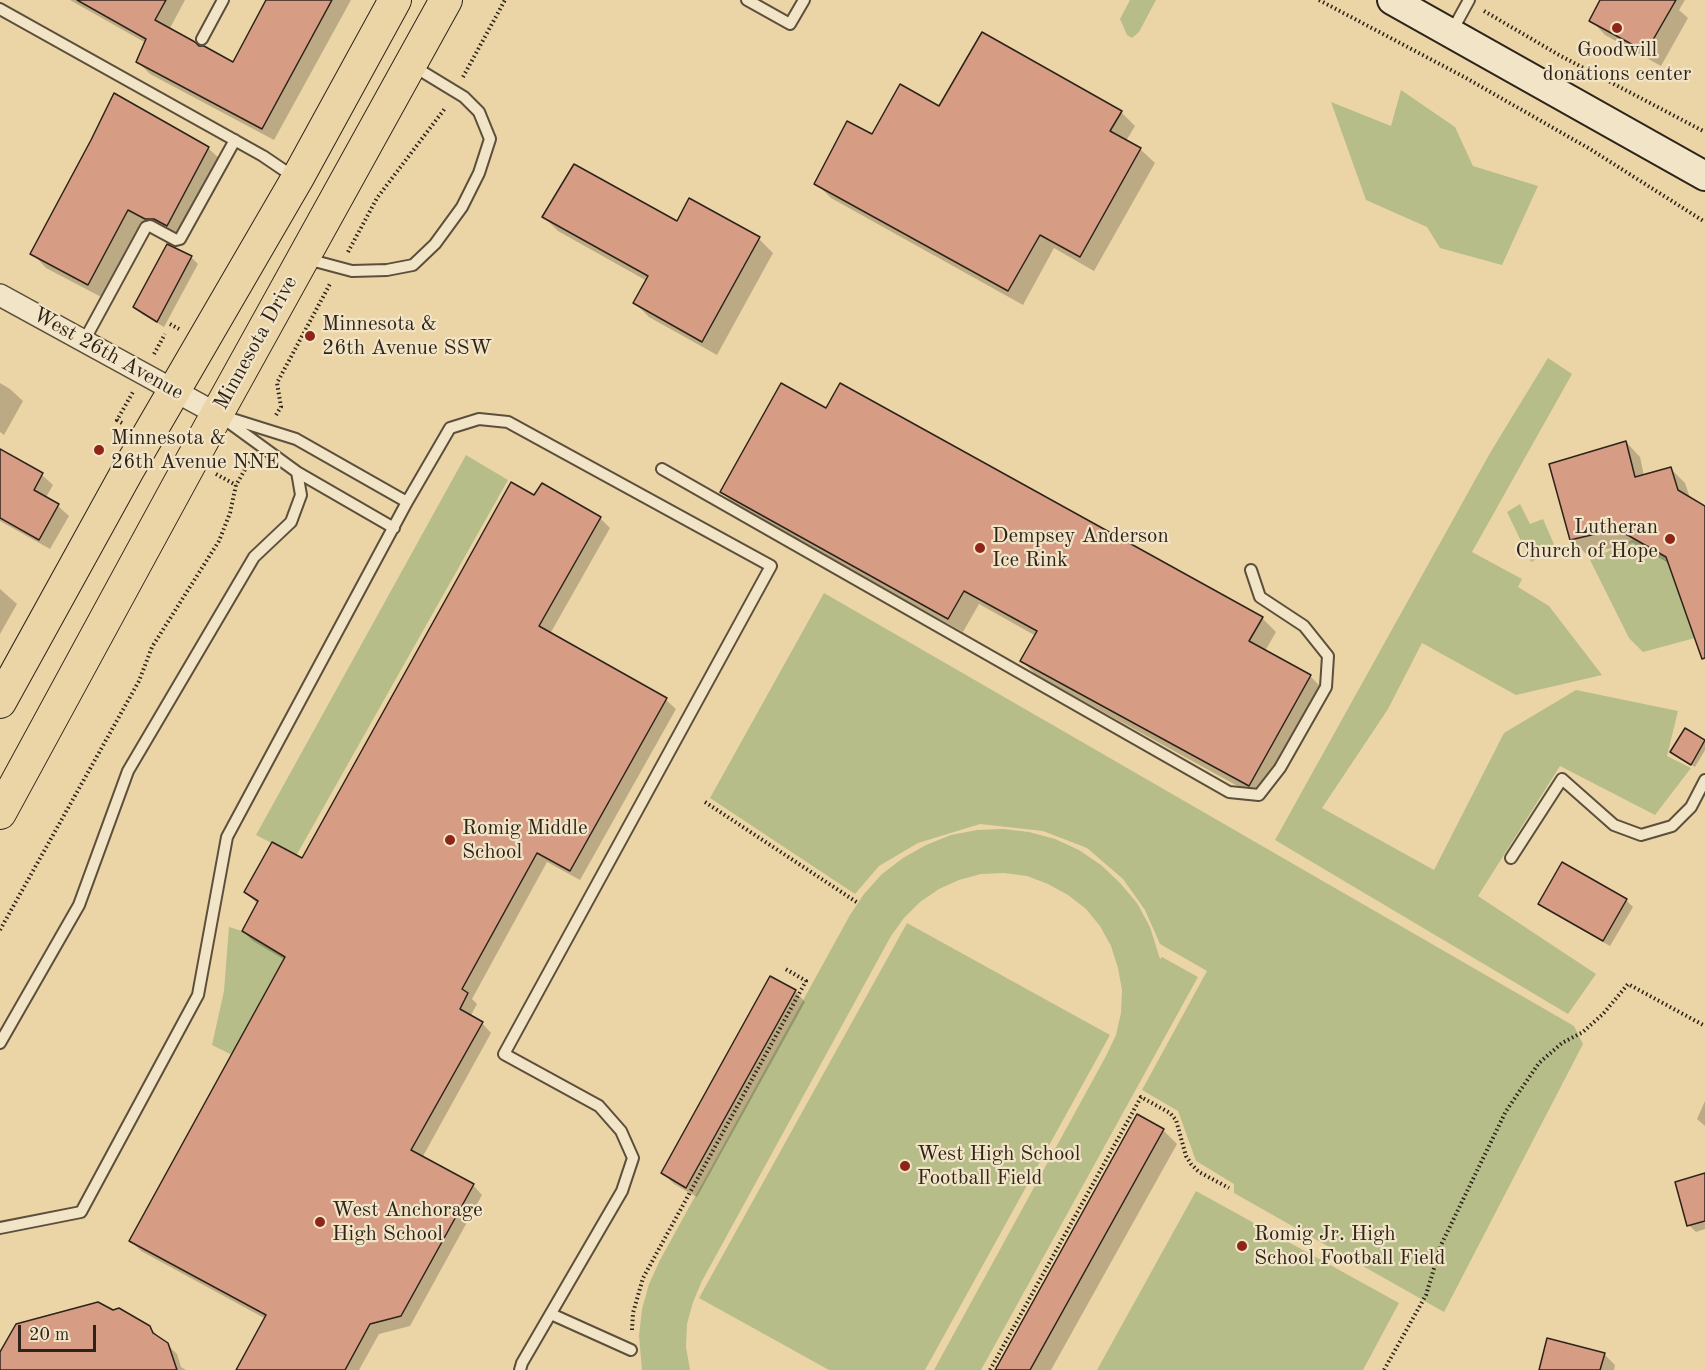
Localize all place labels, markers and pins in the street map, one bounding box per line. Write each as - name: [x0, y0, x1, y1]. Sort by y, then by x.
- marker: Goodwill donations center: [1610, 21, 1624, 35]
- place label: Goodwill donations center: [1543, 37, 1691, 87]
- place label: Minnesota & 26th Avenue SSW: [322, 311, 492, 361]
- marker: Minnesota & 26th Avenue SSW: [303, 329, 317, 343]
- place label: Minnesota & 26th Avenue NNE: [111, 425, 279, 475]
- marker: Minnesota & 26th Avenue NNE: [92, 443, 106, 457]
- place label: Lutheran Church of Hope: [1515, 514, 1658, 564]
- place label: Dempsey Anderson Ice Rink: [992, 523, 1169, 573]
- marker: Lutheran Church of Hope: [1663, 532, 1677, 546]
- marker: Dempsey Anderson Ice Rink: [973, 541, 987, 555]
- place label: Romig Middle School: [462, 815, 588, 865]
- marker: Romig Middle School: [443, 833, 457, 847]
- place label: West High School Football Field: [917, 1141, 1080, 1191]
- marker: West High School Football Field: [898, 1159, 912, 1173]
- place label: West Anchorage High School: [332, 1197, 483, 1247]
- marker: West Anchorage High School: [313, 1215, 327, 1229]
- place label: Romig Jr. High School Football Field: [1254, 1221, 1445, 1271]
- marker: Romig Jr. High School Football Field: [1235, 1239, 1249, 1253]

